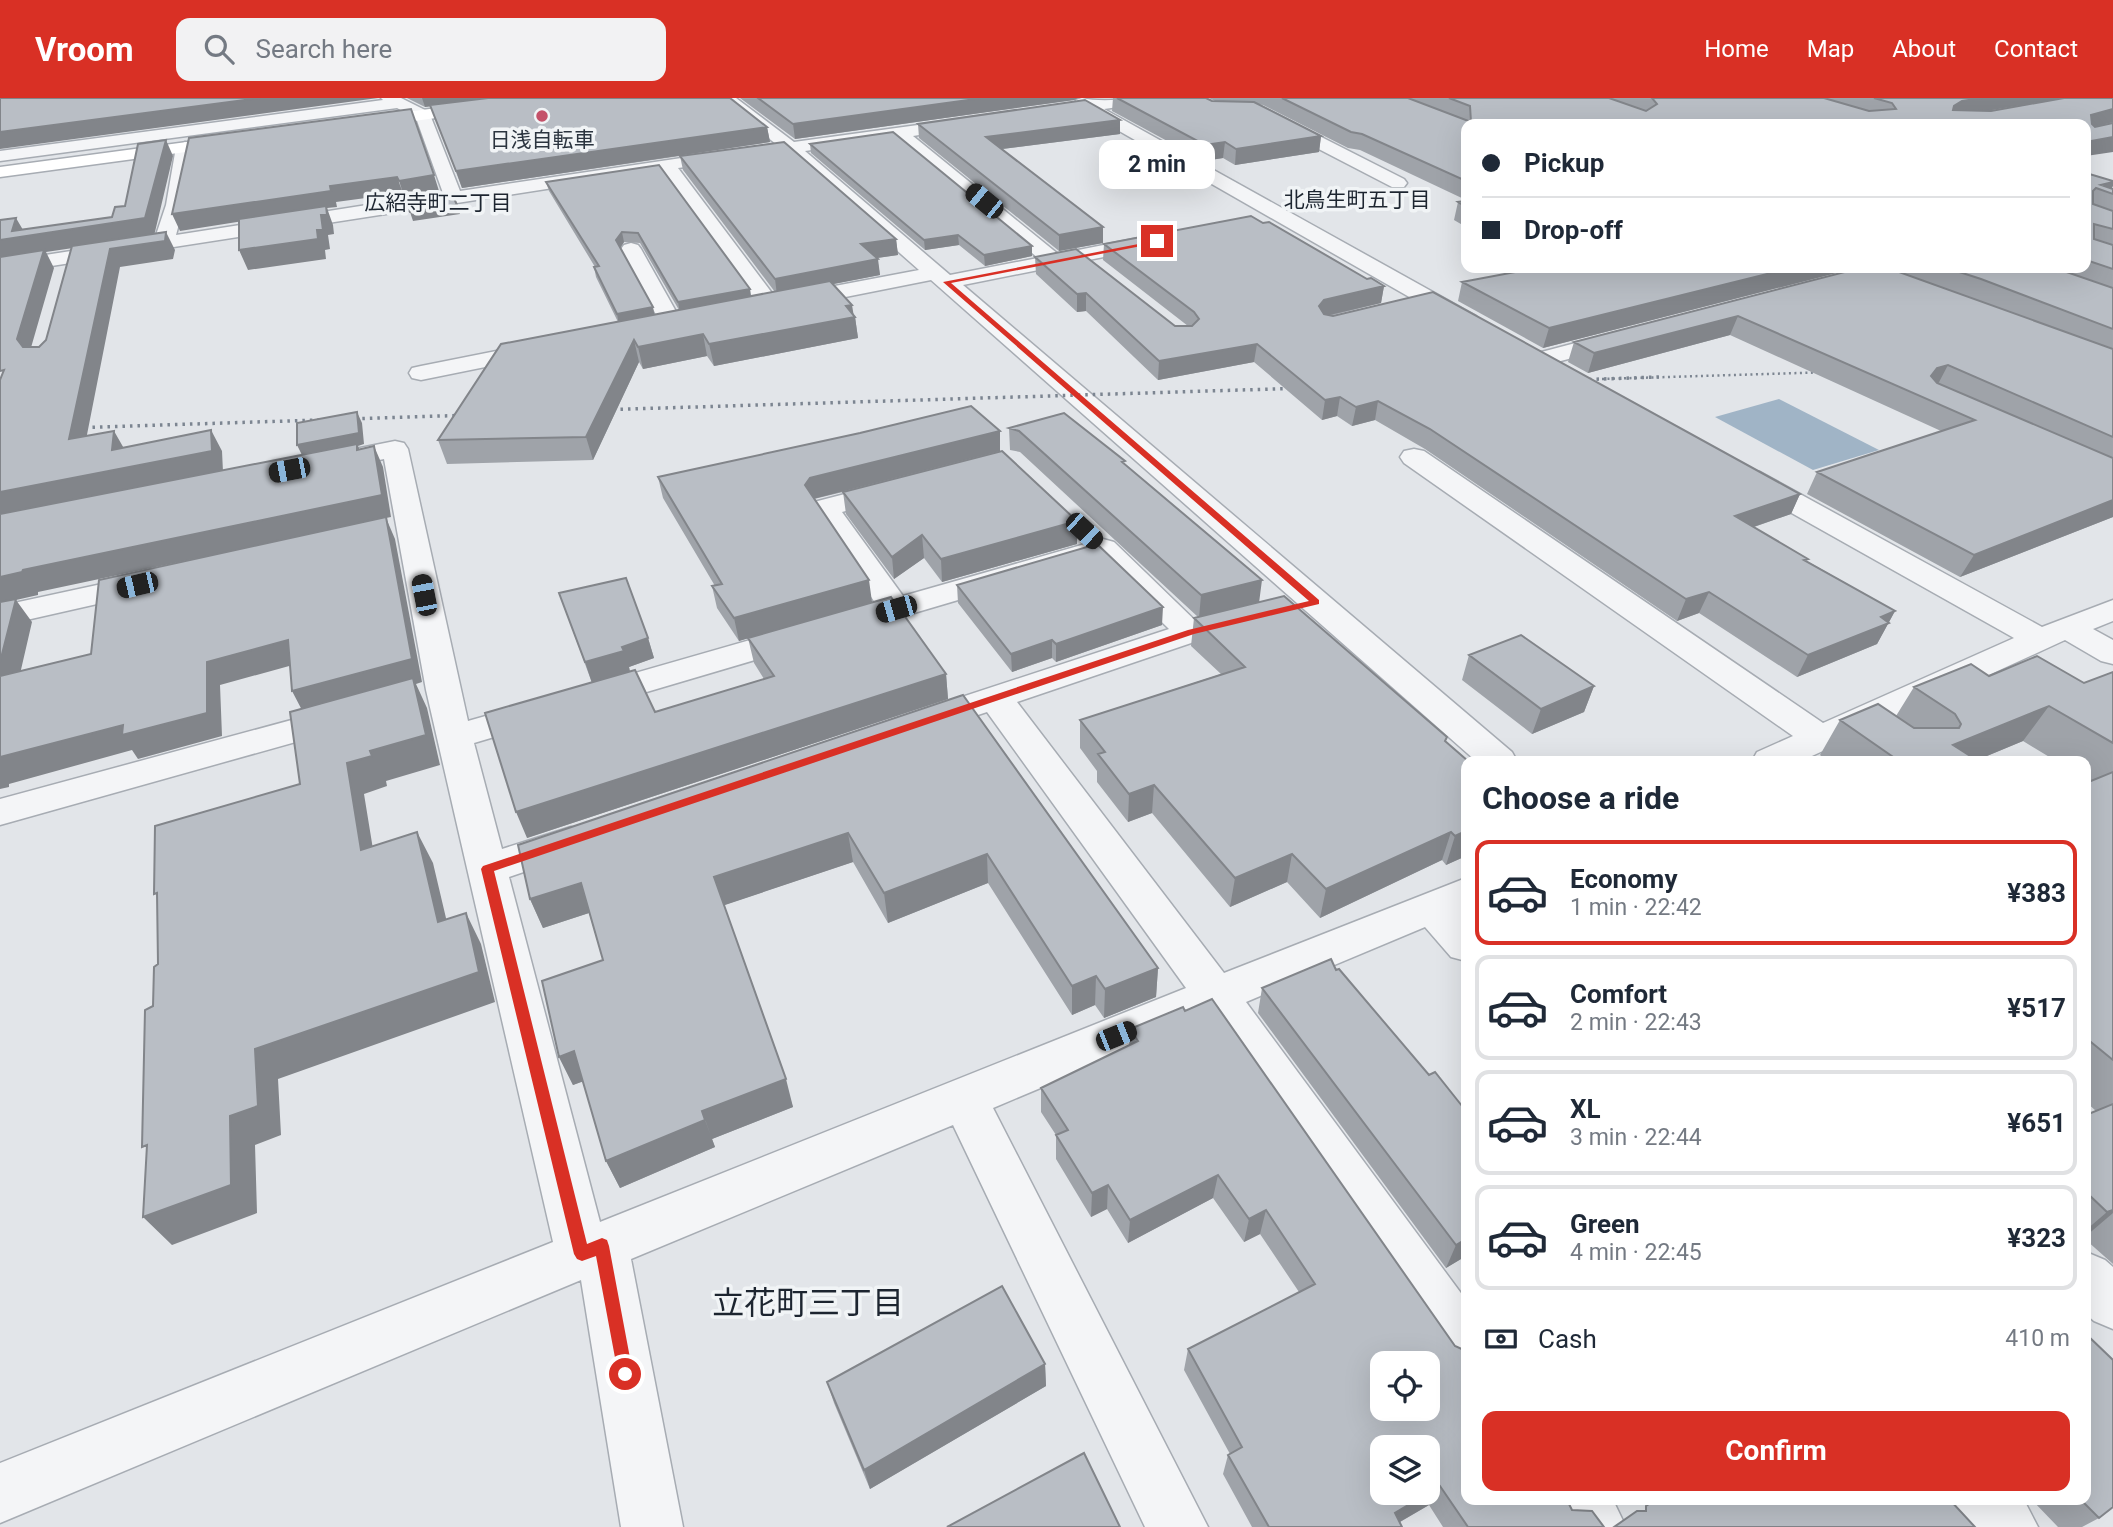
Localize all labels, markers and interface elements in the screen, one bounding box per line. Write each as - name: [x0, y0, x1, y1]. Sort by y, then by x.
- search box: [176, 18, 666, 81]
- text: Vroom: [35, 30, 134, 69]
- icon: search: [200, 30, 238, 68]
- text: Search here: [256, 34, 392, 64]
- text: Home: [1704, 35, 1769, 63]
- text: Map: [1807, 35, 1854, 63]
- text: About: [1892, 35, 1956, 63]
- text: Contact: [1994, 35, 2078, 63]
- marker: 日浅自転車: [534, 108, 550, 124]
- place label: 日浅自転車: [490, 128, 595, 152]
- callout: 2 min: [1099, 139, 1215, 188]
- text: Pickup: [1524, 148, 1604, 178]
- text: 2 min: [1128, 151, 1186, 178]
- car: [962, 180, 1007, 222]
- district label: 北鳥生町五丁目: [1284, 188, 1431, 212]
- district label: 広紹寺町二丁目: [365, 191, 512, 215]
- text: Drop-off: [1524, 215, 1623, 245]
- route end: [1141, 225, 1173, 257]
- car: [267, 456, 312, 484]
- car: [1062, 509, 1107, 553]
- car: [115, 570, 160, 600]
- car: [410, 572, 439, 618]
- car: [873, 593, 920, 625]
- text: Choose a ride: [1482, 779, 1679, 817]
- icon: car: [1486, 861, 1549, 924]
- text: Economy: [1570, 864, 1677, 894]
- text: ¥383: [2007, 878, 2066, 908]
- text: 1 min · 22:42: [1570, 894, 1702, 921]
- icon: car: [1486, 976, 1549, 1039]
- text: Comfort: [1570, 979, 1667, 1009]
- text: ¥517: [2007, 993, 2066, 1023]
- text: 2 min · 22:43: [1570, 1009, 1702, 1036]
- car: [1093, 1018, 1140, 1054]
- icon: car: [1486, 1091, 1549, 1154]
- text: XL: [1570, 1094, 1601, 1124]
- text: ¥651: [2007, 1108, 2066, 1138]
- text: 3 min · 22:44: [1570, 1124, 1702, 1151]
- icon: car: [1486, 1206, 1549, 1269]
- text: Green: [1570, 1209, 1640, 1239]
- text: ¥323: [2007, 1223, 2066, 1253]
- text: 4 min · 22:45: [1570, 1239, 1702, 1266]
- district label: 立花町三丁目: [712, 1284, 904, 1322]
- icon: cash: [1482, 1320, 1520, 1358]
- text: Cash: [1538, 1324, 1597, 1354]
- text: 410 m: [2005, 1325, 2070, 1352]
- map controls: [1370, 1351, 1440, 1505]
- button: locate: [1370, 1351, 1440, 1421]
- route start: [609, 1358, 641, 1390]
- button: Confirm: [1482, 1411, 2070, 1491]
- button: layers: [1370, 1435, 1440, 1505]

